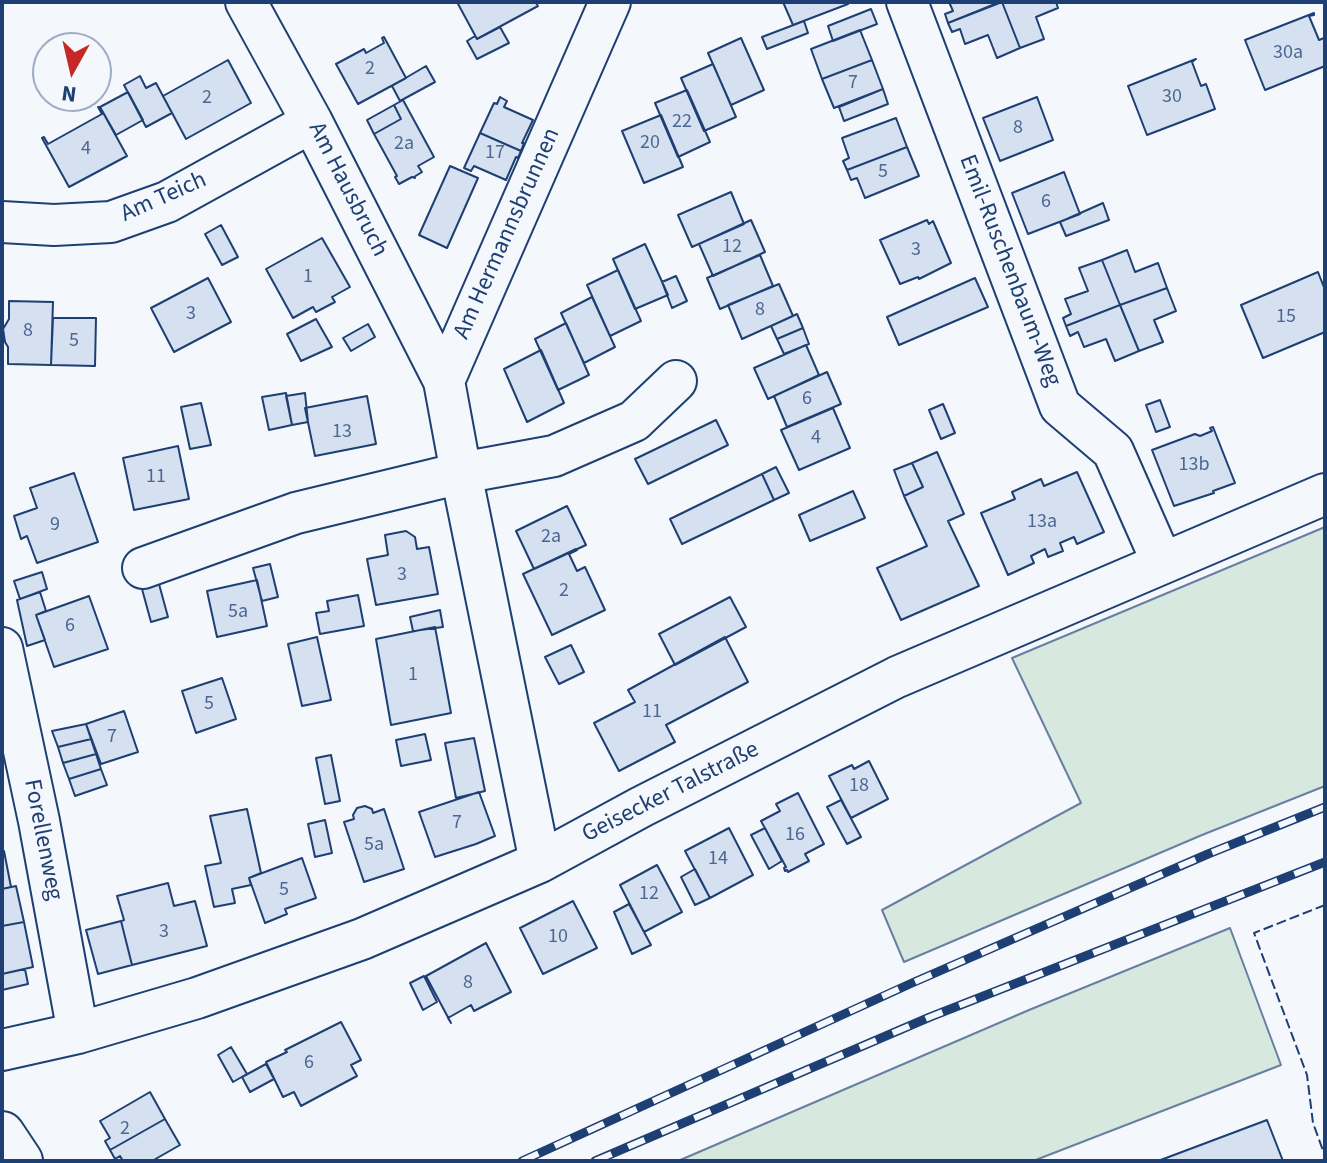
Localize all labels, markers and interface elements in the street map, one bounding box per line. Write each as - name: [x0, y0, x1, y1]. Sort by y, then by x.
- north arrow: [32, 32, 112, 112]
- house number: 30a: [1273, 42, 1303, 66]
- house number: 2: [365, 58, 375, 82]
- house number: 7: [848, 72, 858, 96]
- text: N: [59, 77, 78, 111]
- house number: 30: [1162, 86, 1182, 110]
- house number: 2: [202, 87, 212, 111]
- house number: 22: [672, 111, 692, 135]
- house number: 8: [1013, 117, 1023, 141]
- street label: Am Hausbruch: [301, 118, 393, 262]
- street label: Am Hermannsbrunnen: [449, 124, 567, 344]
- house number: 20: [640, 132, 660, 156]
- house number: 2a: [394, 133, 414, 157]
- house number: 4: [81, 138, 91, 162]
- house number: 17: [485, 142, 505, 166]
- street label: Emil-Ruschenbaum-Weg: [952, 151, 1066, 391]
- house number: 5: [878, 161, 888, 185]
- street label: Am Teich: [117, 166, 211, 230]
- house number: 6: [1041, 191, 1051, 215]
- house number: 12: [722, 236, 742, 260]
- house number: 3: [911, 239, 921, 263]
- house number: 1: [303, 266, 313, 290]
- house number: 8: [755, 299, 765, 323]
- house number: 3: [186, 303, 196, 327]
- house number: 15: [1276, 306, 1296, 330]
- house number: 8: [23, 320, 33, 344]
- house number: 5: [69, 330, 79, 354]
- house number: 6: [802, 388, 812, 412]
- house number: 13: [332, 421, 352, 445]
- house number: 4: [811, 427, 821, 451]
- house number: 13b: [1179, 454, 1209, 478]
- house number: 11: [146, 466, 166, 490]
- house number: 13a: [1027, 511, 1057, 535]
- house number: 9: [50, 514, 60, 538]
- house number: 2a: [541, 526, 561, 550]
- house number: 3: [397, 564, 407, 588]
- house number: 2: [559, 580, 569, 604]
- house number: 5a: [228, 601, 248, 625]
- house number: 6: [65, 615, 75, 639]
- house number: 1: [408, 664, 418, 688]
- house number: 5: [204, 693, 214, 717]
- house number: 11: [642, 701, 662, 725]
- house number: 7: [107, 726, 117, 750]
- street label: Geisecker Talstraße: [578, 736, 764, 850]
- house number: 18: [849, 775, 869, 799]
- street label: Forellenweg: [16, 777, 68, 903]
- house number: 7: [452, 812, 462, 836]
- house number: 16: [785, 824, 805, 848]
- house number: 5a: [364, 834, 384, 858]
- house number: 14: [708, 848, 728, 872]
- house number: 5: [279, 879, 289, 903]
- house number: 12: [639, 883, 659, 907]
- house number: 3: [159, 921, 169, 945]
- house number: 10: [548, 926, 568, 950]
- house number: 8: [463, 972, 473, 996]
- house number: 6: [304, 1052, 314, 1076]
- house number: 2: [120, 1118, 130, 1142]

